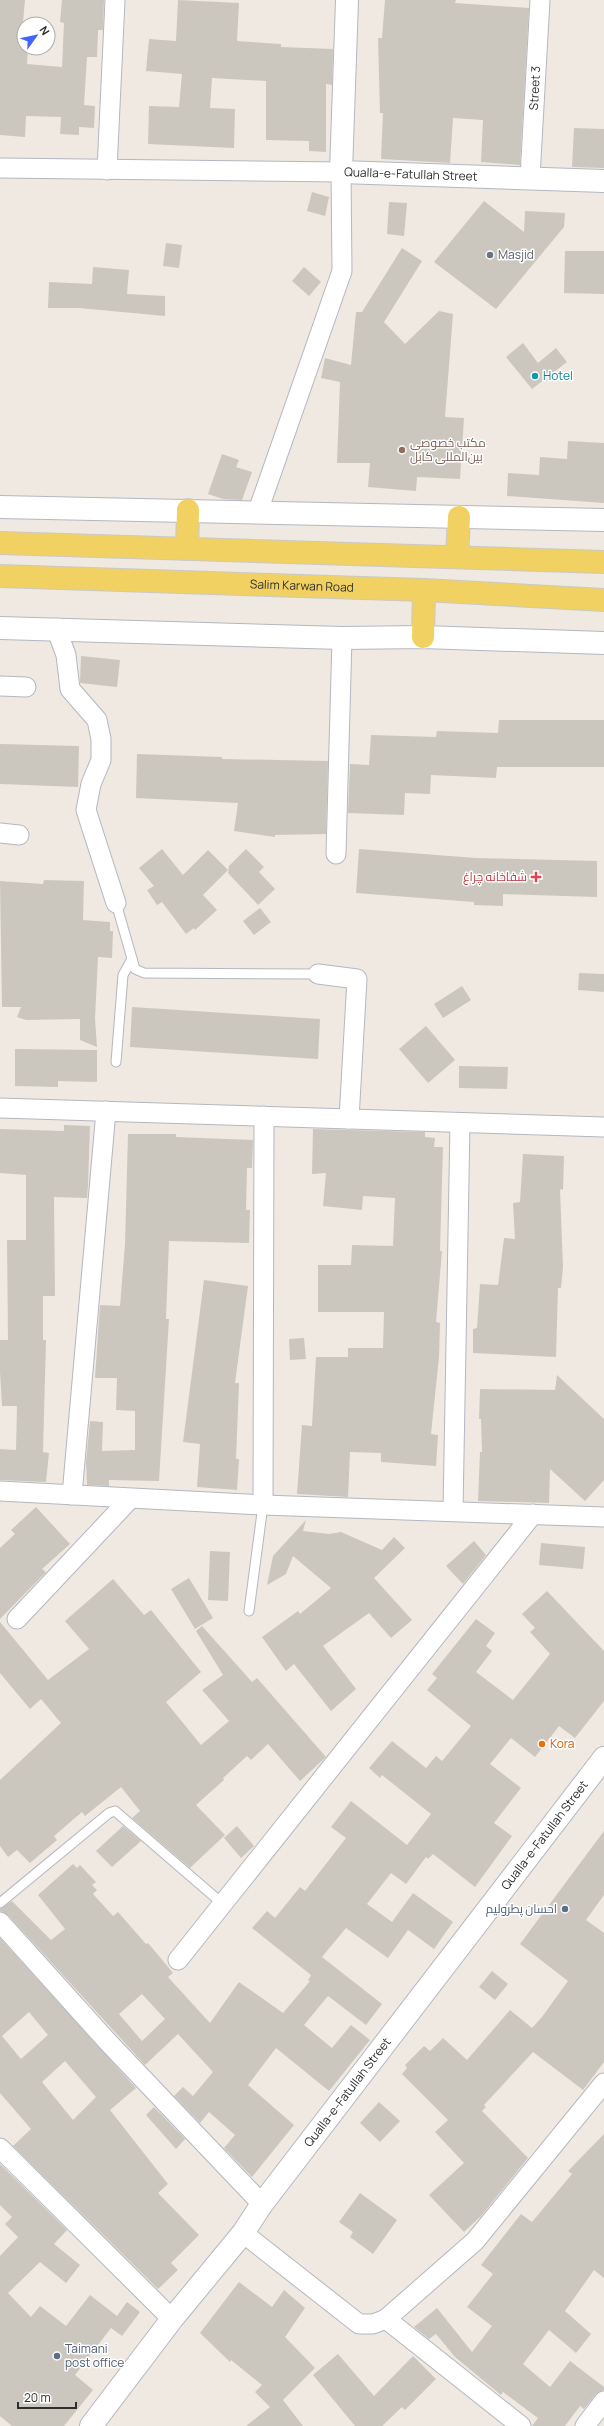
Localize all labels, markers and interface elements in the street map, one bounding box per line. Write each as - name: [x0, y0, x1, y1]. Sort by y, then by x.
- north arrow: [16, 16, 56, 56]
- text: N: [36, 23, 53, 38]
- street label: Street 3: [525, 66, 544, 111]
- street label: Qualla-e-Fatullah Street: [344, 163, 478, 185]
- place label: Masjid: [498, 246, 534, 263]
- marker: Masjid: [485, 250, 495, 260]
- place label: Hotel: [543, 367, 573, 384]
- marker: Hotel: [530, 371, 540, 381]
- place label: مکتب خصوصی بین‌المللی کابل: [410, 434, 486, 465]
- marker: مکتب خصوصی بین‌المللی کابل: [397, 445, 407, 455]
- street label: Salim Karwan Road: [250, 575, 354, 596]
- place label: شفاخانه چراغ: [463, 868, 527, 886]
- marker: شفاخانه چراغ: [530, 871, 542, 883]
- place label: Kora: [550, 1735, 575, 1752]
- marker: Kora: [537, 1739, 547, 1749]
- street label: Qualla-e-Fatullah Street: [497, 1777, 592, 1893]
- place label: احسان پطرولیم: [486, 1900, 557, 1918]
- marker: احسان پطرولیم: [560, 1904, 570, 1914]
- street label: Qualla-e-Fatullah Street: [300, 2034, 395, 2150]
- place label: Taimani post office: [65, 2340, 124, 2371]
- marker: Taimani post office: [52, 2351, 62, 2361]
- scale bar: [18, 2384, 76, 2410]
- text: 20 m: [24, 2389, 51, 2406]

